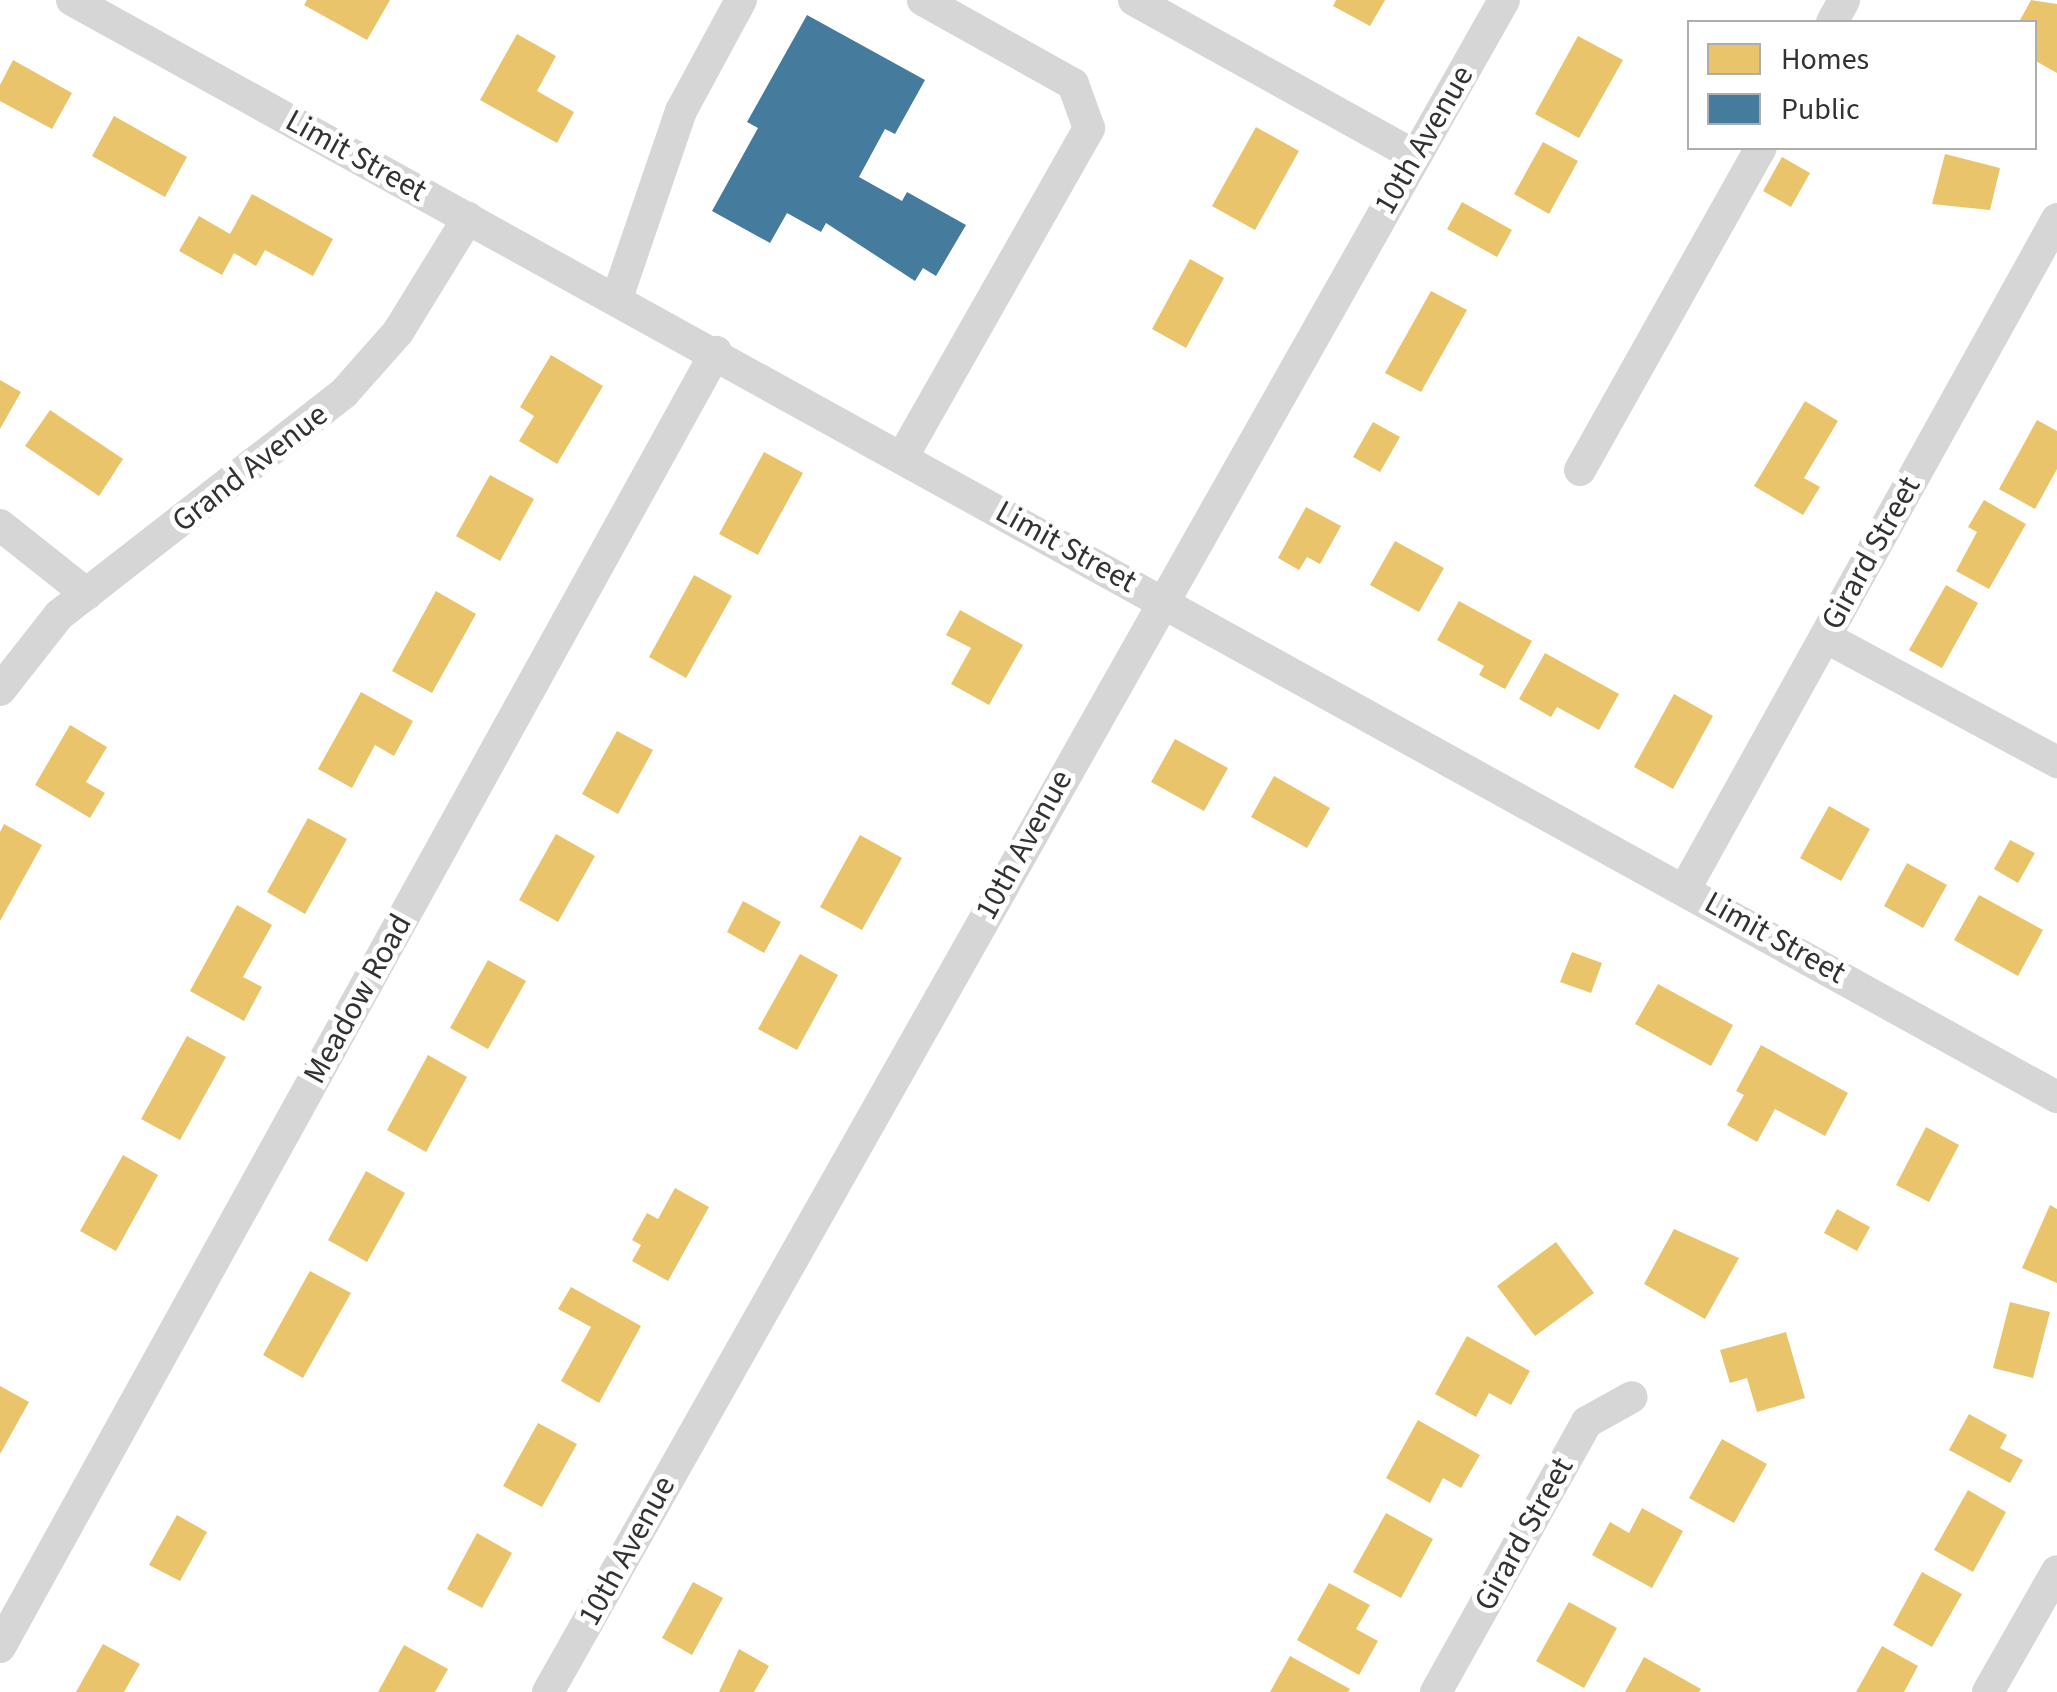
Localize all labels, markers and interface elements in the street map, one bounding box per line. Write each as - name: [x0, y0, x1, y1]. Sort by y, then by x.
- legend: [1687, 20, 2037, 150]
- text: Homes: [1781, 38, 1869, 81]
- street label: 10th Avenue: [1366, 59, 1482, 221]
- text: Public: [1781, 88, 1860, 131]
- street label: Limit Street: [279, 102, 433, 210]
- street label: Grand Avenue: [165, 395, 335, 541]
- street label: Girard Street: [1813, 470, 1929, 636]
- street label: Limit Street: [989, 493, 1143, 601]
- street label: 10th Avenue: [967, 764, 1081, 926]
- street label: Limit Street: [1698, 884, 1852, 992]
- street label: Meadow Road: [296, 908, 420, 1090]
- street label: Girard Street: [1466, 1451, 1582, 1617]
- street label: 10th Avenue: [570, 1470, 684, 1632]

